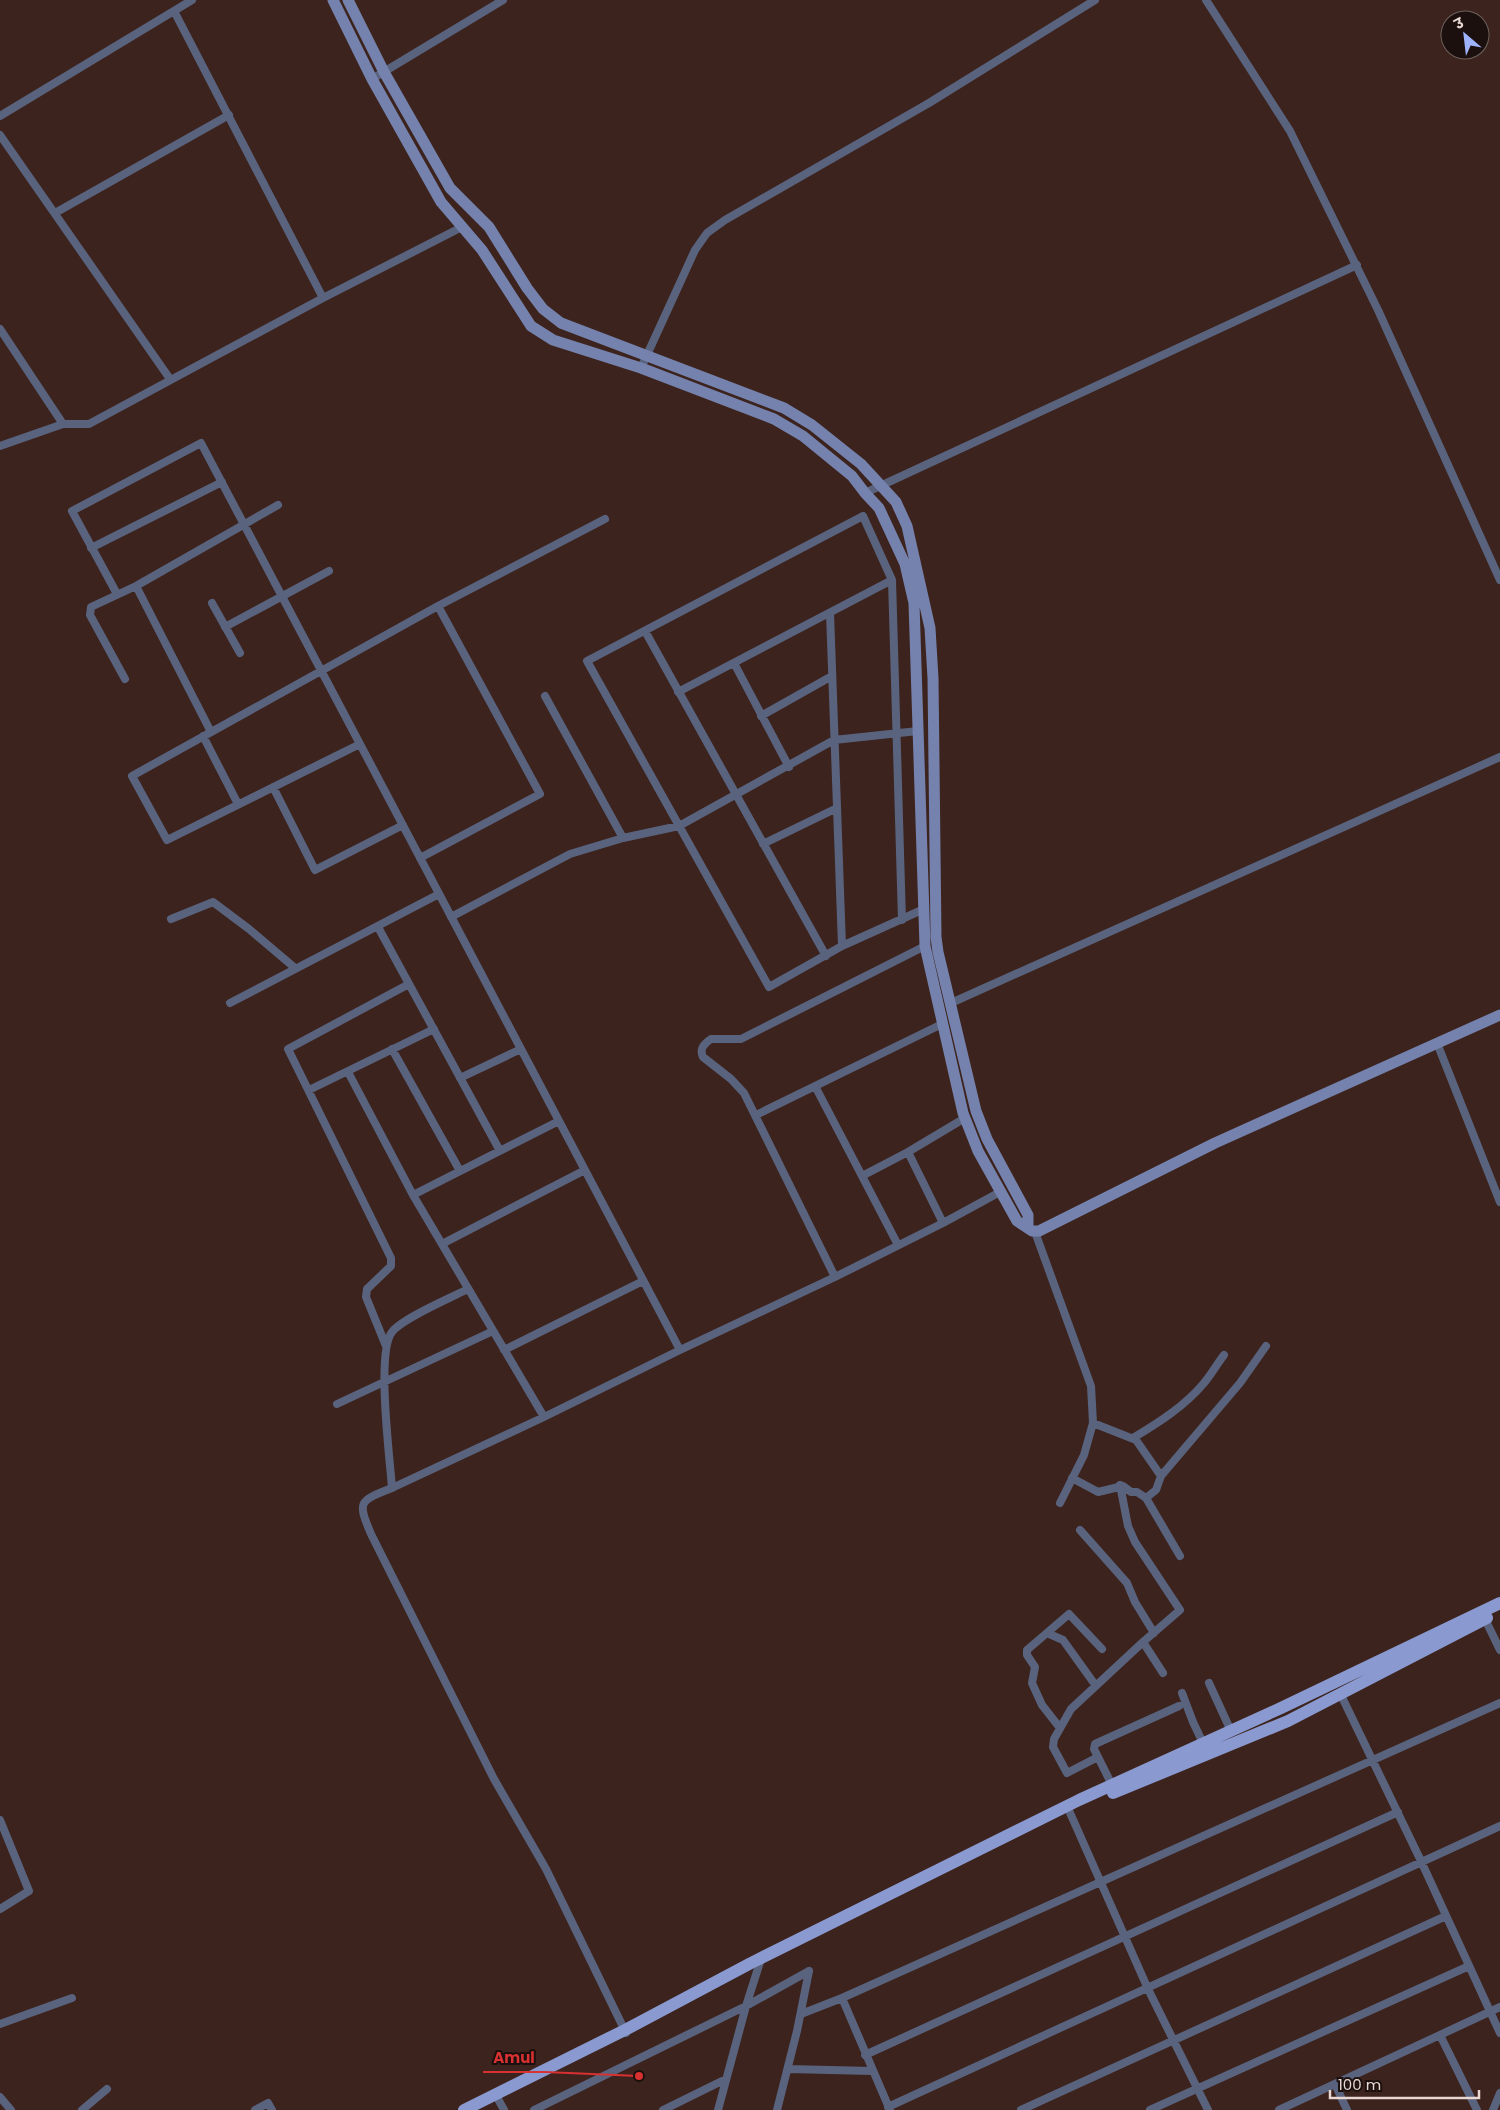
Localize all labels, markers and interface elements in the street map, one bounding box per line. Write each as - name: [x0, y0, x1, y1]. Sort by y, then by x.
- north arrow: [1440, 10, 1490, 60]
- text: उ: [1450, 12, 1468, 35]
- callout: Amul: [483, 2042, 545, 2072]
- text: Amul: [493, 2047, 535, 2068]
- scale bar: [1330, 2068, 1479, 2100]
- text: 100 m: [1338, 2074, 1381, 2095]

